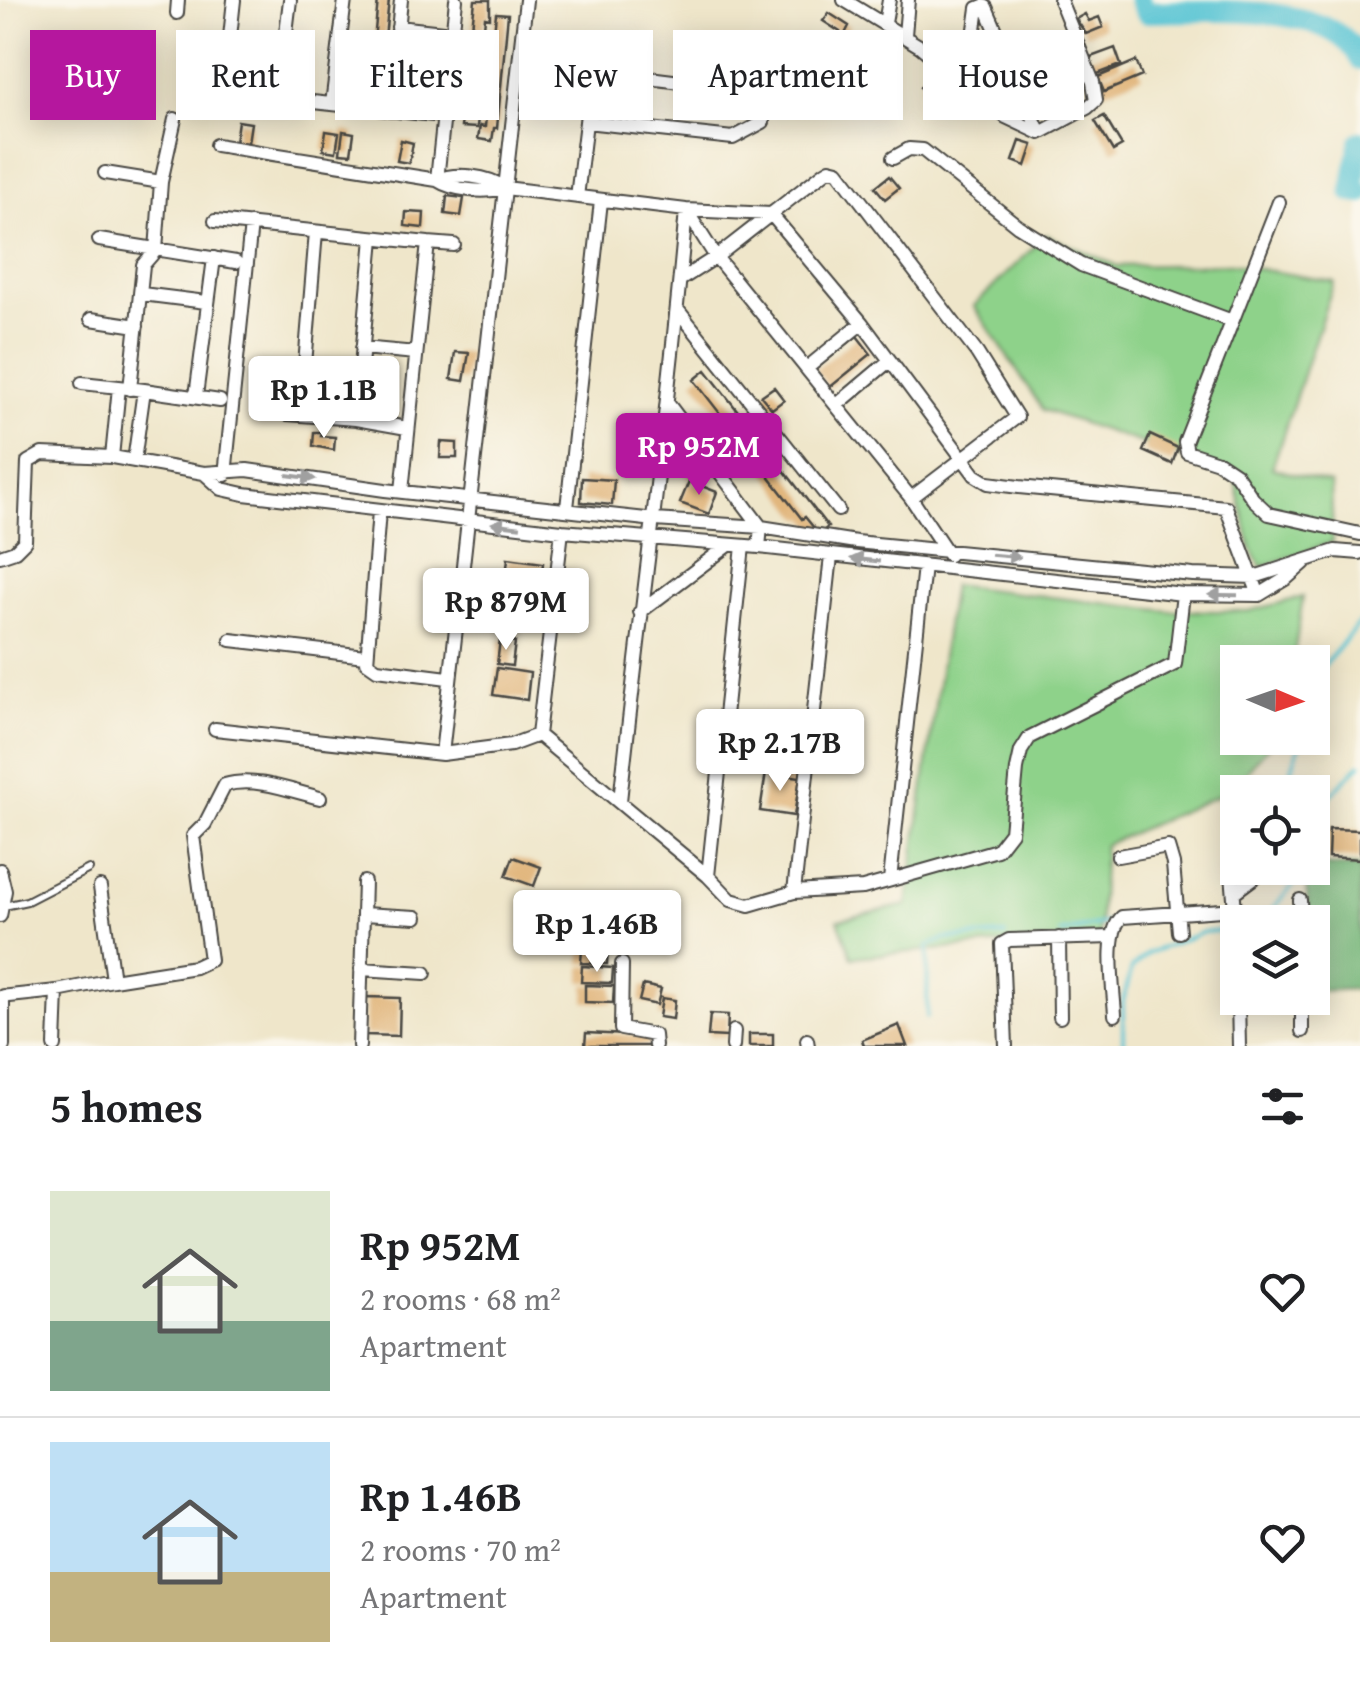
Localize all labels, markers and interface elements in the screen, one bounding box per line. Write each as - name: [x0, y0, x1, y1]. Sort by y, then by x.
- chip: Buy: [30, 30, 156, 120]
- chip: Rent: [176, 30, 315, 120]
- chip: Filters: [335, 30, 499, 120]
- chip: New: [519, 30, 653, 120]
- chip: Apartment: [673, 30, 903, 120]
- chip: House: [923, 30, 1084, 120]
- pin: Rp 1.1B: [232, 356, 416, 441]
- text: Rp 1.1B: [270, 365, 378, 412]
- pin: Rp 952M: [607, 413, 791, 498]
- text: Rp 952M: [638, 422, 760, 469]
- one-way arrow: [286, 469, 317, 485]
- one-way arrow: [490, 517, 522, 533]
- one-way arrow: [991, 548, 1023, 564]
- one-way arrow: [848, 551, 880, 567]
- pin: Rp 879M: [414, 568, 598, 653]
- text: Rp 879M: [445, 577, 567, 624]
- one-way arrow: [1206, 587, 1238, 603]
- north arrow: [1220, 645, 1330, 755]
- map controls: [1220, 645, 1330, 1015]
- pin: Rp 2.17B: [677, 709, 883, 794]
- text: Rp 2.17B: [718, 718, 842, 765]
- button: locate: [1220, 775, 1330, 885]
- pin: Rp 1.46B: [494, 890, 700, 975]
- text: Rp 1.46B: [535, 899, 659, 946]
- button: layers: [1220, 905, 1330, 1015]
- text: 5 homes: [50, 1076, 203, 1137]
- icon: filters: [1255, 1079, 1310, 1134]
- text: Rp 952M: [360, 1214, 521, 1275]
- icon: home: [130, 1231, 250, 1351]
- icon: heart: [1255, 1264, 1310, 1319]
- text: 2 rooms · 68 m²: [360, 1275, 561, 1322]
- text: Apartment: [360, 1322, 507, 1369]
- text: Rp 1.46B: [360, 1465, 522, 1526]
- icon: home: [130, 1482, 250, 1602]
- icon: heart: [1255, 1515, 1310, 1570]
- text: 2 rooms · 70 m²: [360, 1526, 561, 1573]
- text: Apartment: [360, 1573, 507, 1620]

